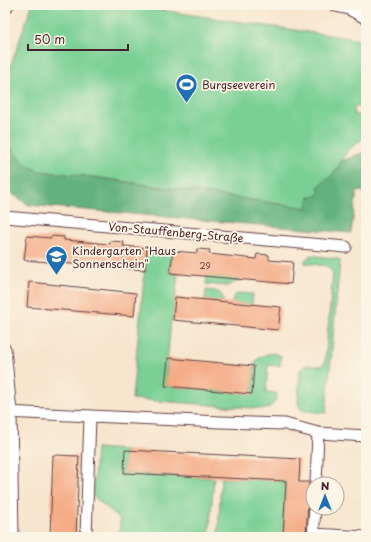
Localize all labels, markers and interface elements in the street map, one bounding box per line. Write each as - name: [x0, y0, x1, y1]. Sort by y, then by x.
- scale bar: [28, 26, 128, 52]
- text: 50 m: [34, 30, 65, 48]
- sports icon: Burgseeverein: [174, 71, 200, 104]
- place label: Burgseeverein: [202, 76, 275, 93]
- street label: Von-Stauffenberg-Straße: [108, 218, 244, 246]
- place label: Kindergarten "Haus Sonnenschein": [72, 242, 176, 272]
- school or university icon: Kindergarten "Haus Sonnenschein": [44, 243, 70, 276]
- house number: 29: [199, 258, 211, 272]
- north arrow: [305, 476, 345, 516]
- text: N: [321, 477, 330, 494]

